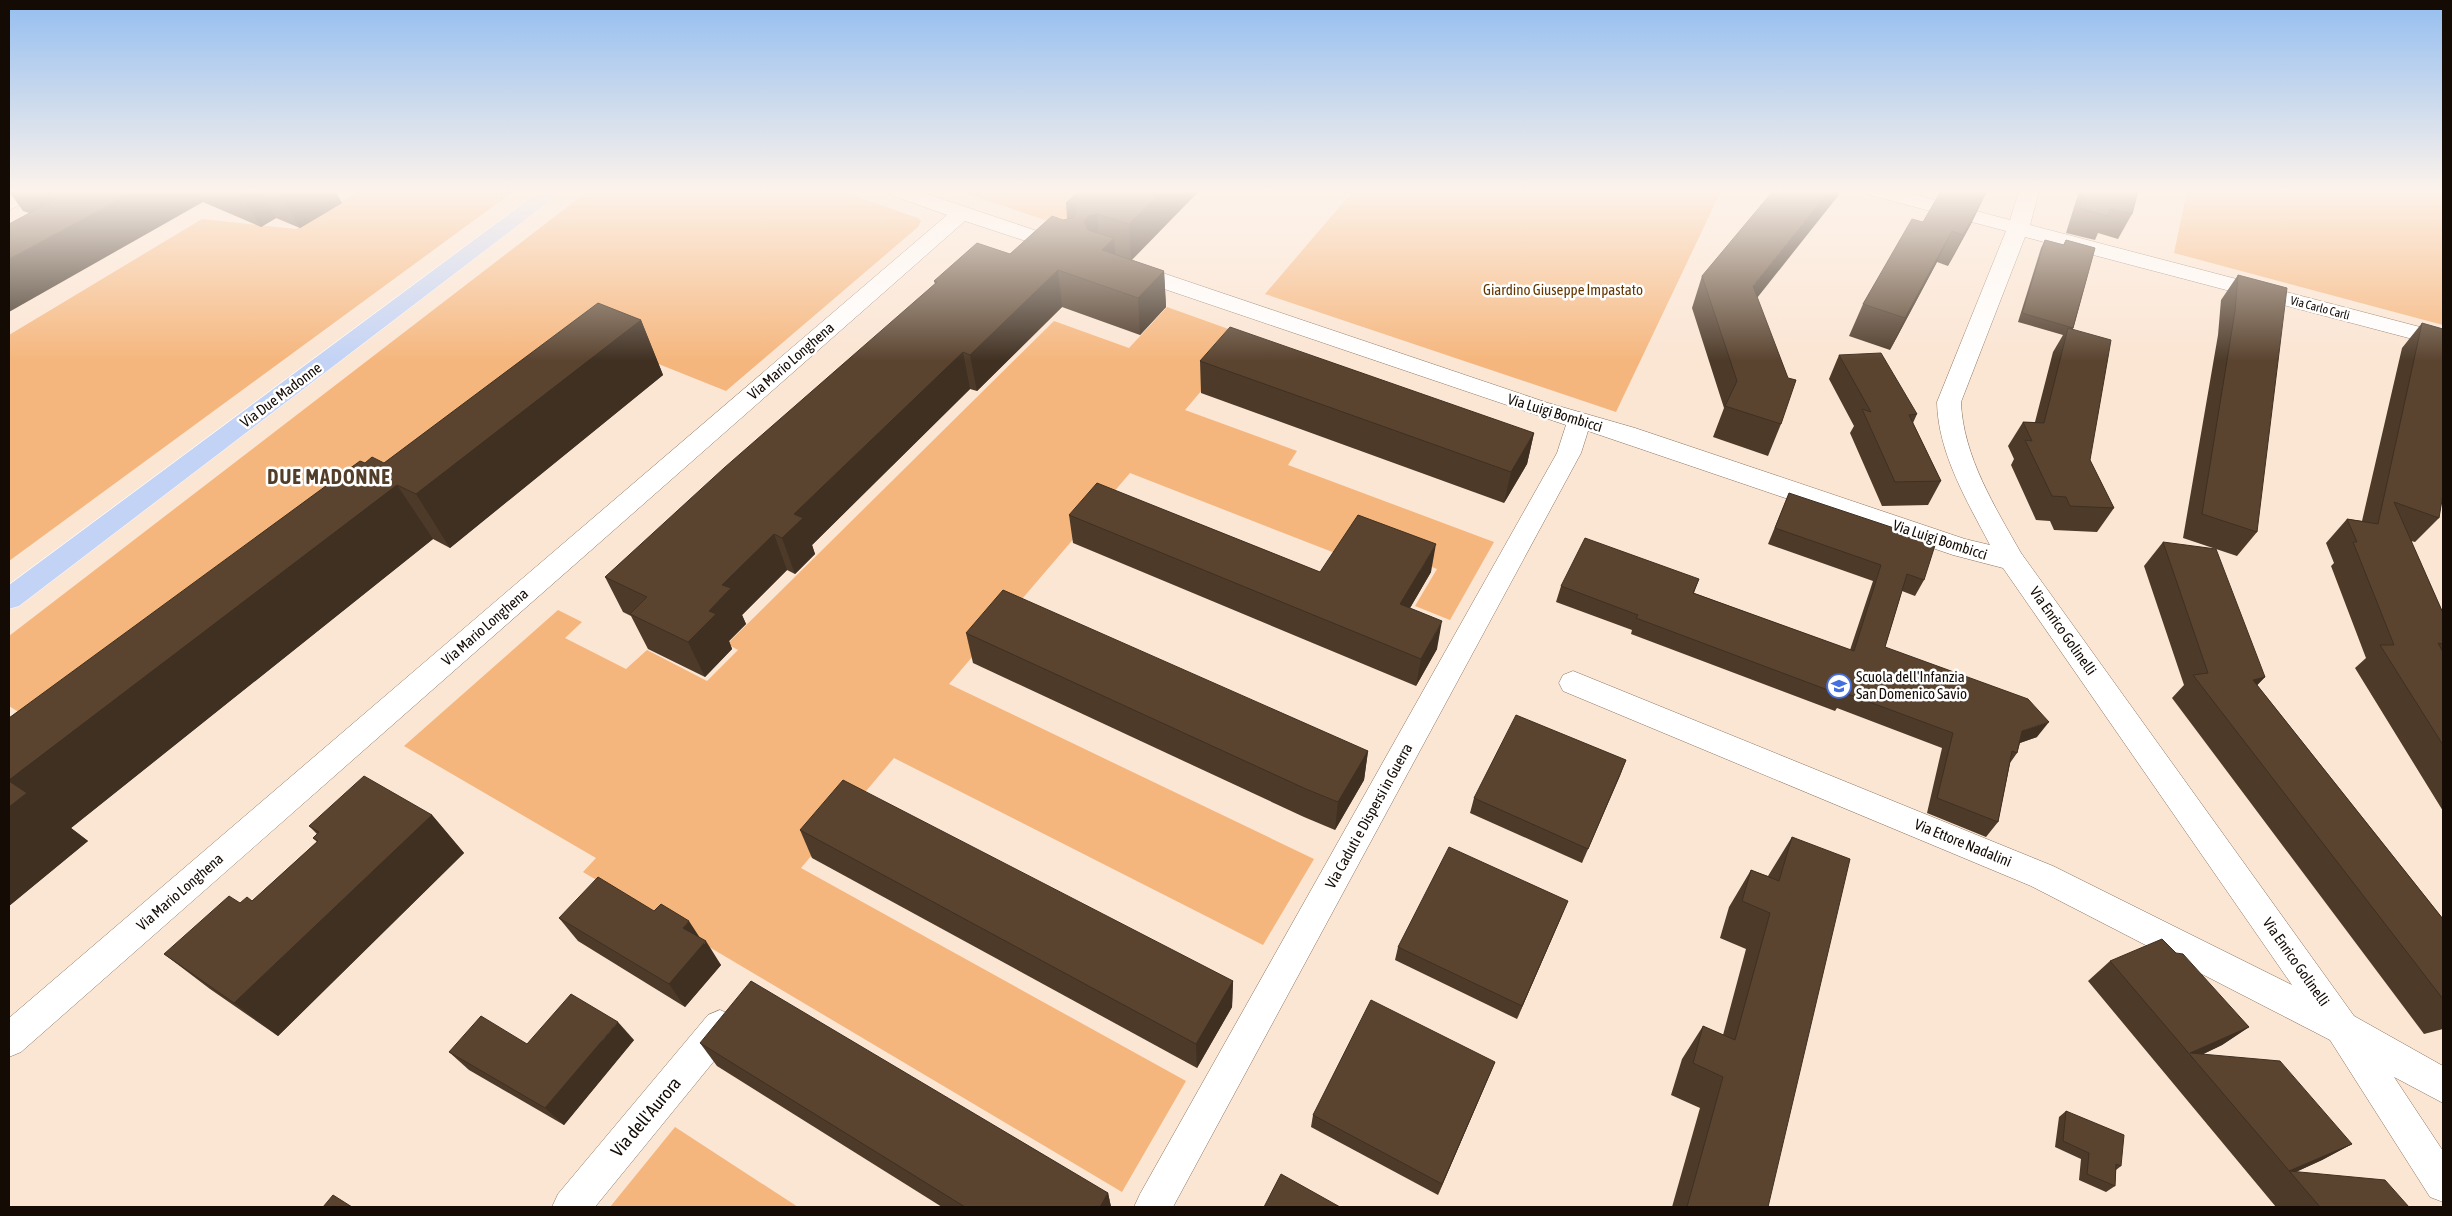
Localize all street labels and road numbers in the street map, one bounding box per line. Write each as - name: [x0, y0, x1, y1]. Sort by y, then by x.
- street label: Via Carlo Carli: [2289, 293, 2351, 323]
- street label: Via Mario Longhena: [744, 319, 837, 403]
- street label: Via Due Madonne: [237, 359, 325, 431]
- street label: Via Luigi Bombicci: [1506, 390, 1605, 435]
- street label: Via Luigi Bombicci: [1891, 516, 1990, 563]
- street label: Via Enrico Golinelli: [2027, 583, 2100, 678]
- street label: Via Mario Longhena: [438, 585, 531, 669]
- street label: Via Caduti e Dispersi in Guerra: [1322, 740, 1416, 891]
- street label: Via Ettore Nadalini: [1912, 815, 2014, 870]
- street label: Via Mario Longhena: [133, 850, 226, 934]
- street label: Via Enrico Golinelli: [2260, 914, 2333, 1009]
- street label: Via dell'Aurora: [606, 1073, 685, 1161]

